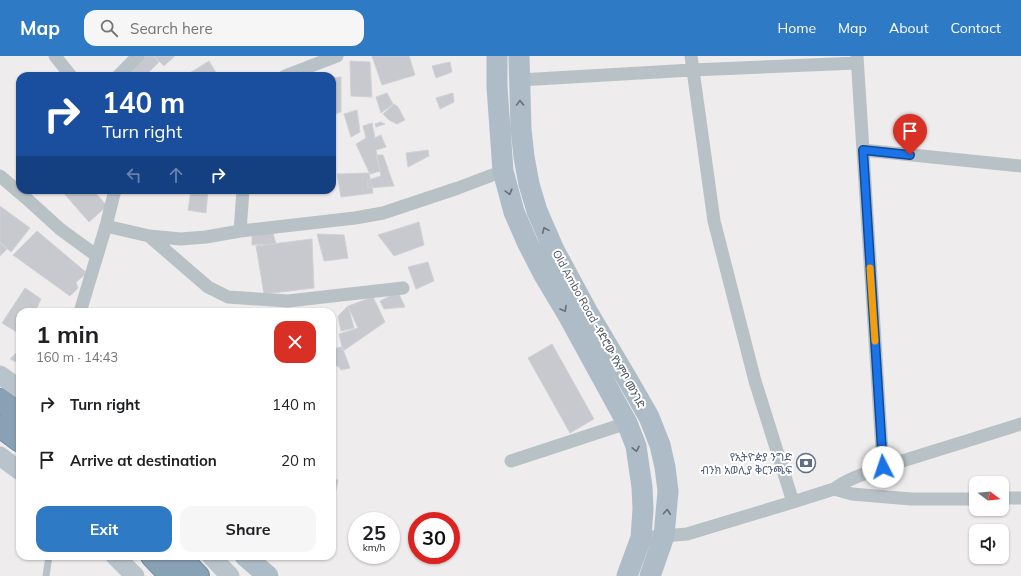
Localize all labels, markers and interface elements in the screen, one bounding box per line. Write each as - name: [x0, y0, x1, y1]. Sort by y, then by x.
- search box: [84, 10, 364, 46]
- text: Map: [20, 16, 60, 40]
- icon: search: [98, 17, 120, 39]
- text: Search here: [130, 19, 213, 38]
- text: Home: [777, 19, 816, 37]
- text: Map: [838, 19, 867, 37]
- text: About: [889, 19, 929, 37]
- text: Contact: [951, 19, 1001, 37]
- text: 140 m: [102, 85, 185, 120]
- icon: right: [36, 88, 88, 140]
- one-way arrow: [516, 100, 524, 106]
- pin: [893, 114, 927, 155]
- text: Turn right: [102, 120, 182, 143]
- icon: arrive: [899, 120, 921, 142]
- icon: left: [123, 164, 145, 186]
- icon: ahead: [165, 164, 187, 186]
- icon: right: [207, 164, 229, 186]
- one-way arrow: [504, 189, 512, 195]
- one-way arrow: [542, 226, 550, 234]
- street label: Old Ambo Road -የድሮው የአምቦ መንገድ: [549, 247, 649, 411]
- one-way arrow: [559, 305, 566, 312]
- text: 1 min: [36, 319, 99, 349]
- button: close: [274, 321, 316, 363]
- text: 160 m · 14:43: [36, 349, 118, 365]
- icon: right: [36, 393, 58, 415]
- text: Turn right: [70, 395, 140, 414]
- text: 140 m: [272, 395, 316, 414]
- one-way arrow: [631, 446, 639, 453]
- position arrow: [862, 446, 904, 488]
- icon: arrive: [36, 449, 58, 471]
- place label: የኢትዮዽያ ንግድ ብንክ አወሊያ ቅርንጫፍ: [701, 450, 792, 477]
- text: Arrive at destination: [70, 451, 217, 470]
- text: 20 m: [281, 451, 316, 470]
- bank icon: የኢትዮዽያ ንግድ ብንክ አወሊያ ቅርንጫፍ: [795, 452, 817, 474]
- north arrow: [969, 476, 1009, 516]
- map controls: [969, 476, 1009, 564]
- button: Exit: [36, 506, 172, 552]
- button: Share: [180, 506, 316, 552]
- one-way arrow: [662, 509, 671, 515]
- speed limit sign: 30: [408, 512, 460, 564]
- text: 25: [362, 520, 386, 545]
- button: sound: [969, 524, 1009, 564]
- text: km/h: [363, 541, 385, 554]

